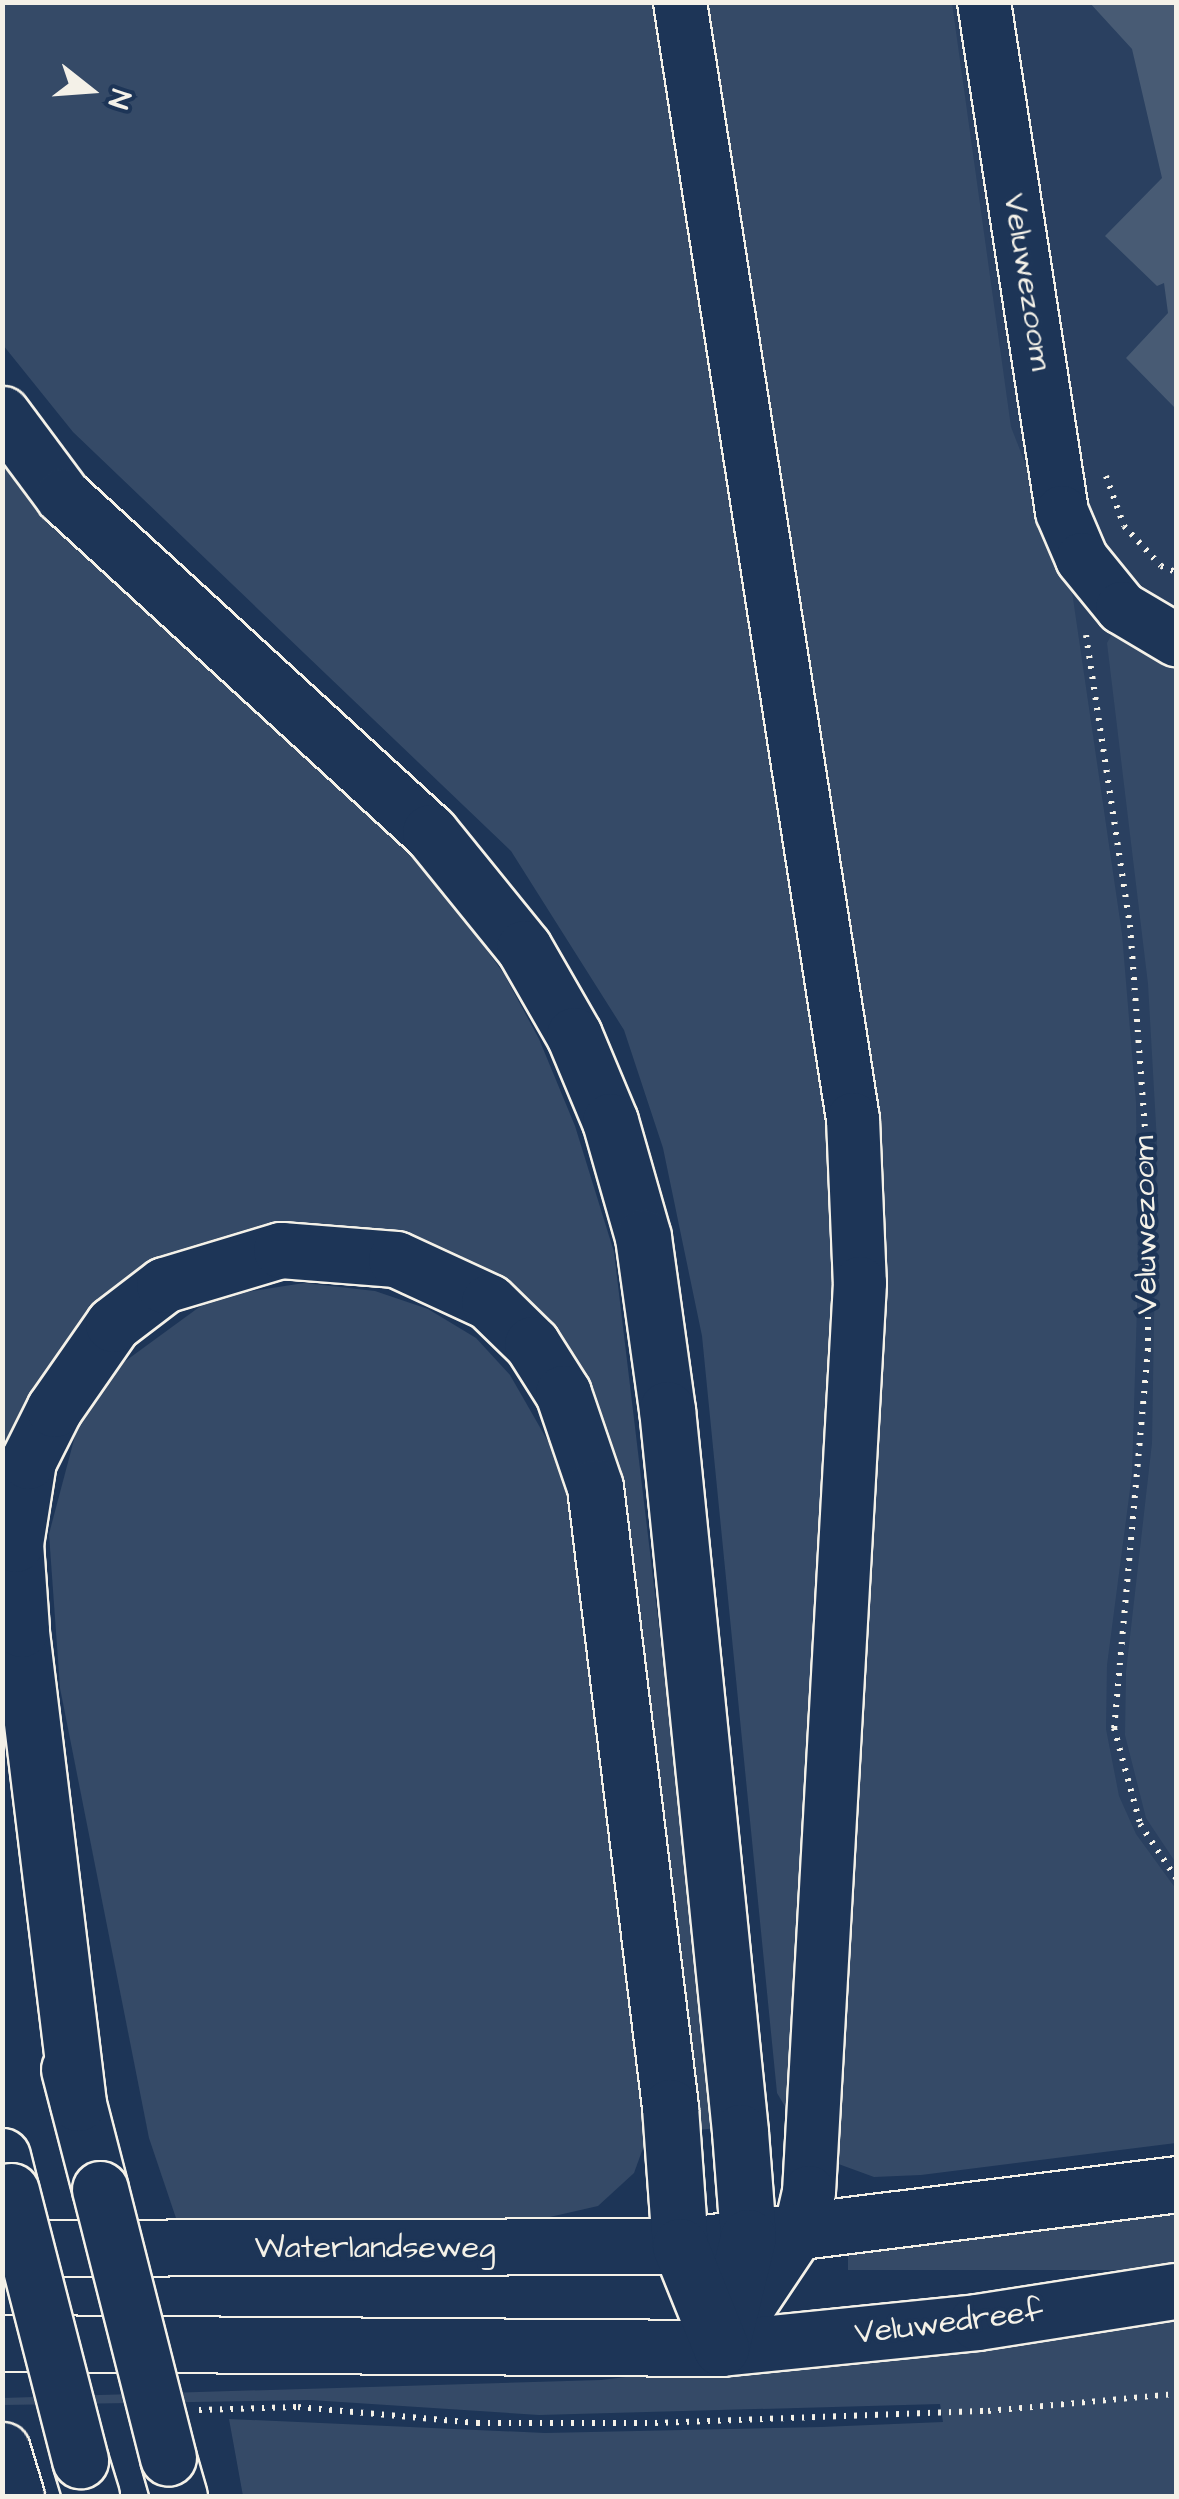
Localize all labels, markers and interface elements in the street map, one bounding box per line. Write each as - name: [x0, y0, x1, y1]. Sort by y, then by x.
- north arrow: [40, 40, 140, 140]
- text: N: [98, 85, 140, 113]
- street label: Veluwezoom: [994, 191, 1060, 373]
- street label: Veluwezoom: [1125, 1135, 1167, 1315]
- street label: Waterlandseweg: [254, 2229, 496, 2267]
- street label: Veluwedreef: [853, 2292, 1045, 2354]

